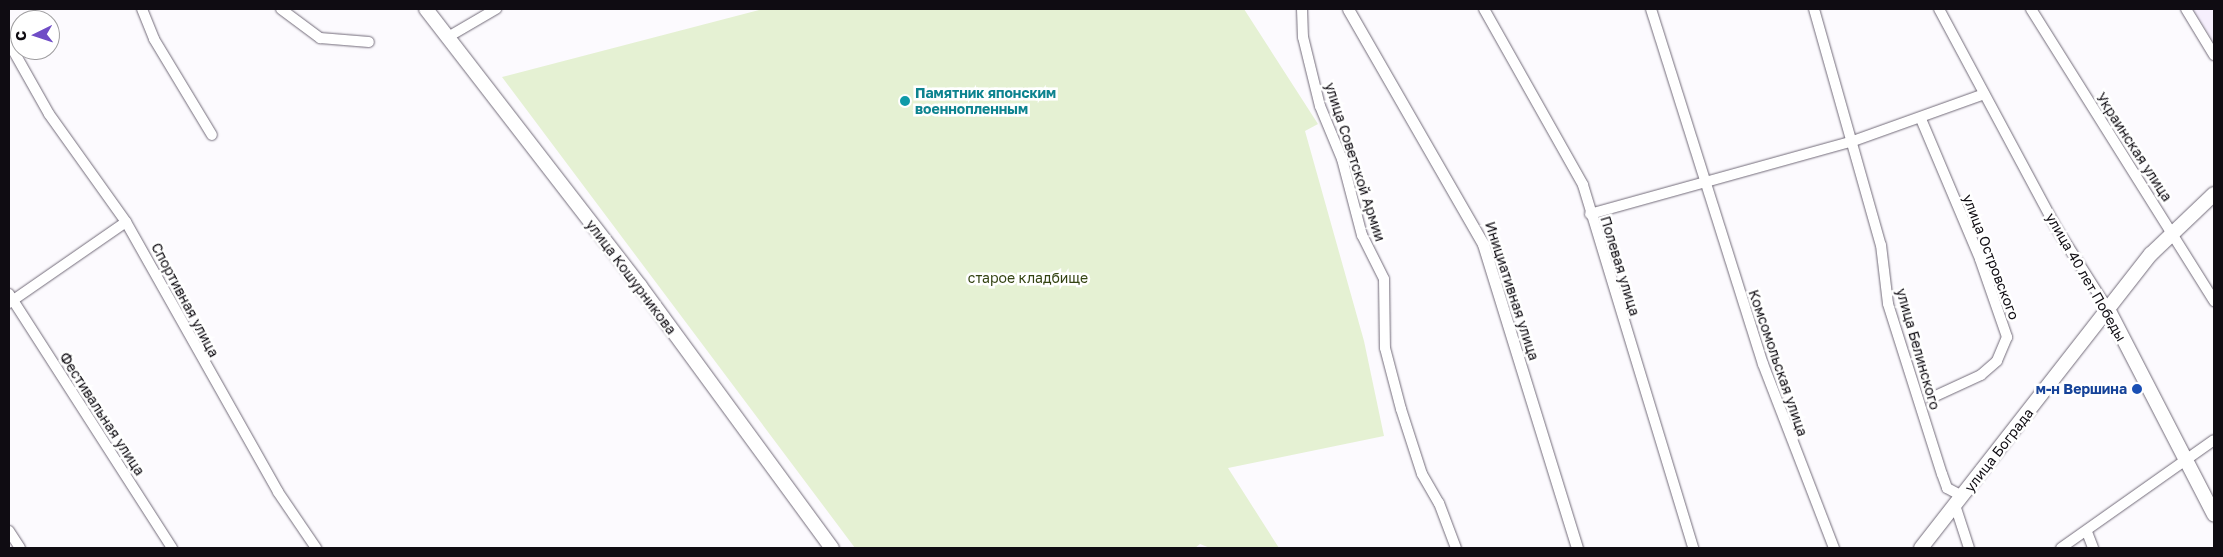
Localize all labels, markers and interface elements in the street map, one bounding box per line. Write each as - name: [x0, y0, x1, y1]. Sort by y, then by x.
- north arrow: [10, 10, 60, 60]
- text: С: [12, 30, 29, 42]
- street label: улица Советской Армии: [1321, 80, 1389, 244]
- place label: Памятник японским военнопленным: [915, 85, 1056, 118]
- street label: Украинская улица: [2093, 89, 2175, 205]
- marker: Памятник японским военнопленным: [899, 95, 911, 107]
- street label: улица Островского: [1959, 192, 2023, 322]
- street label: улица 40 лет Победы: [2042, 210, 2130, 344]
- street label: Полевая улица: [1597, 214, 1643, 318]
- street label: улица Кошурникова: [582, 216, 680, 338]
- street label: Инициативная улица: [1482, 219, 1542, 363]
- street label: Спортивная улица: [148, 240, 222, 360]
- park label: старое кладбище: [968, 270, 1088, 286]
- street label: улица Белинского: [1893, 286, 1943, 412]
- street label: Комсомольская улица: [1745, 287, 1811, 439]
- street label: Фестивальная улица: [56, 349, 148, 479]
- place label: м-н Вершина: [2036, 381, 2127, 397]
- marker: м-н Вершина: [2131, 383, 2143, 395]
- street label: улица Бограда: [1961, 405, 2037, 495]

